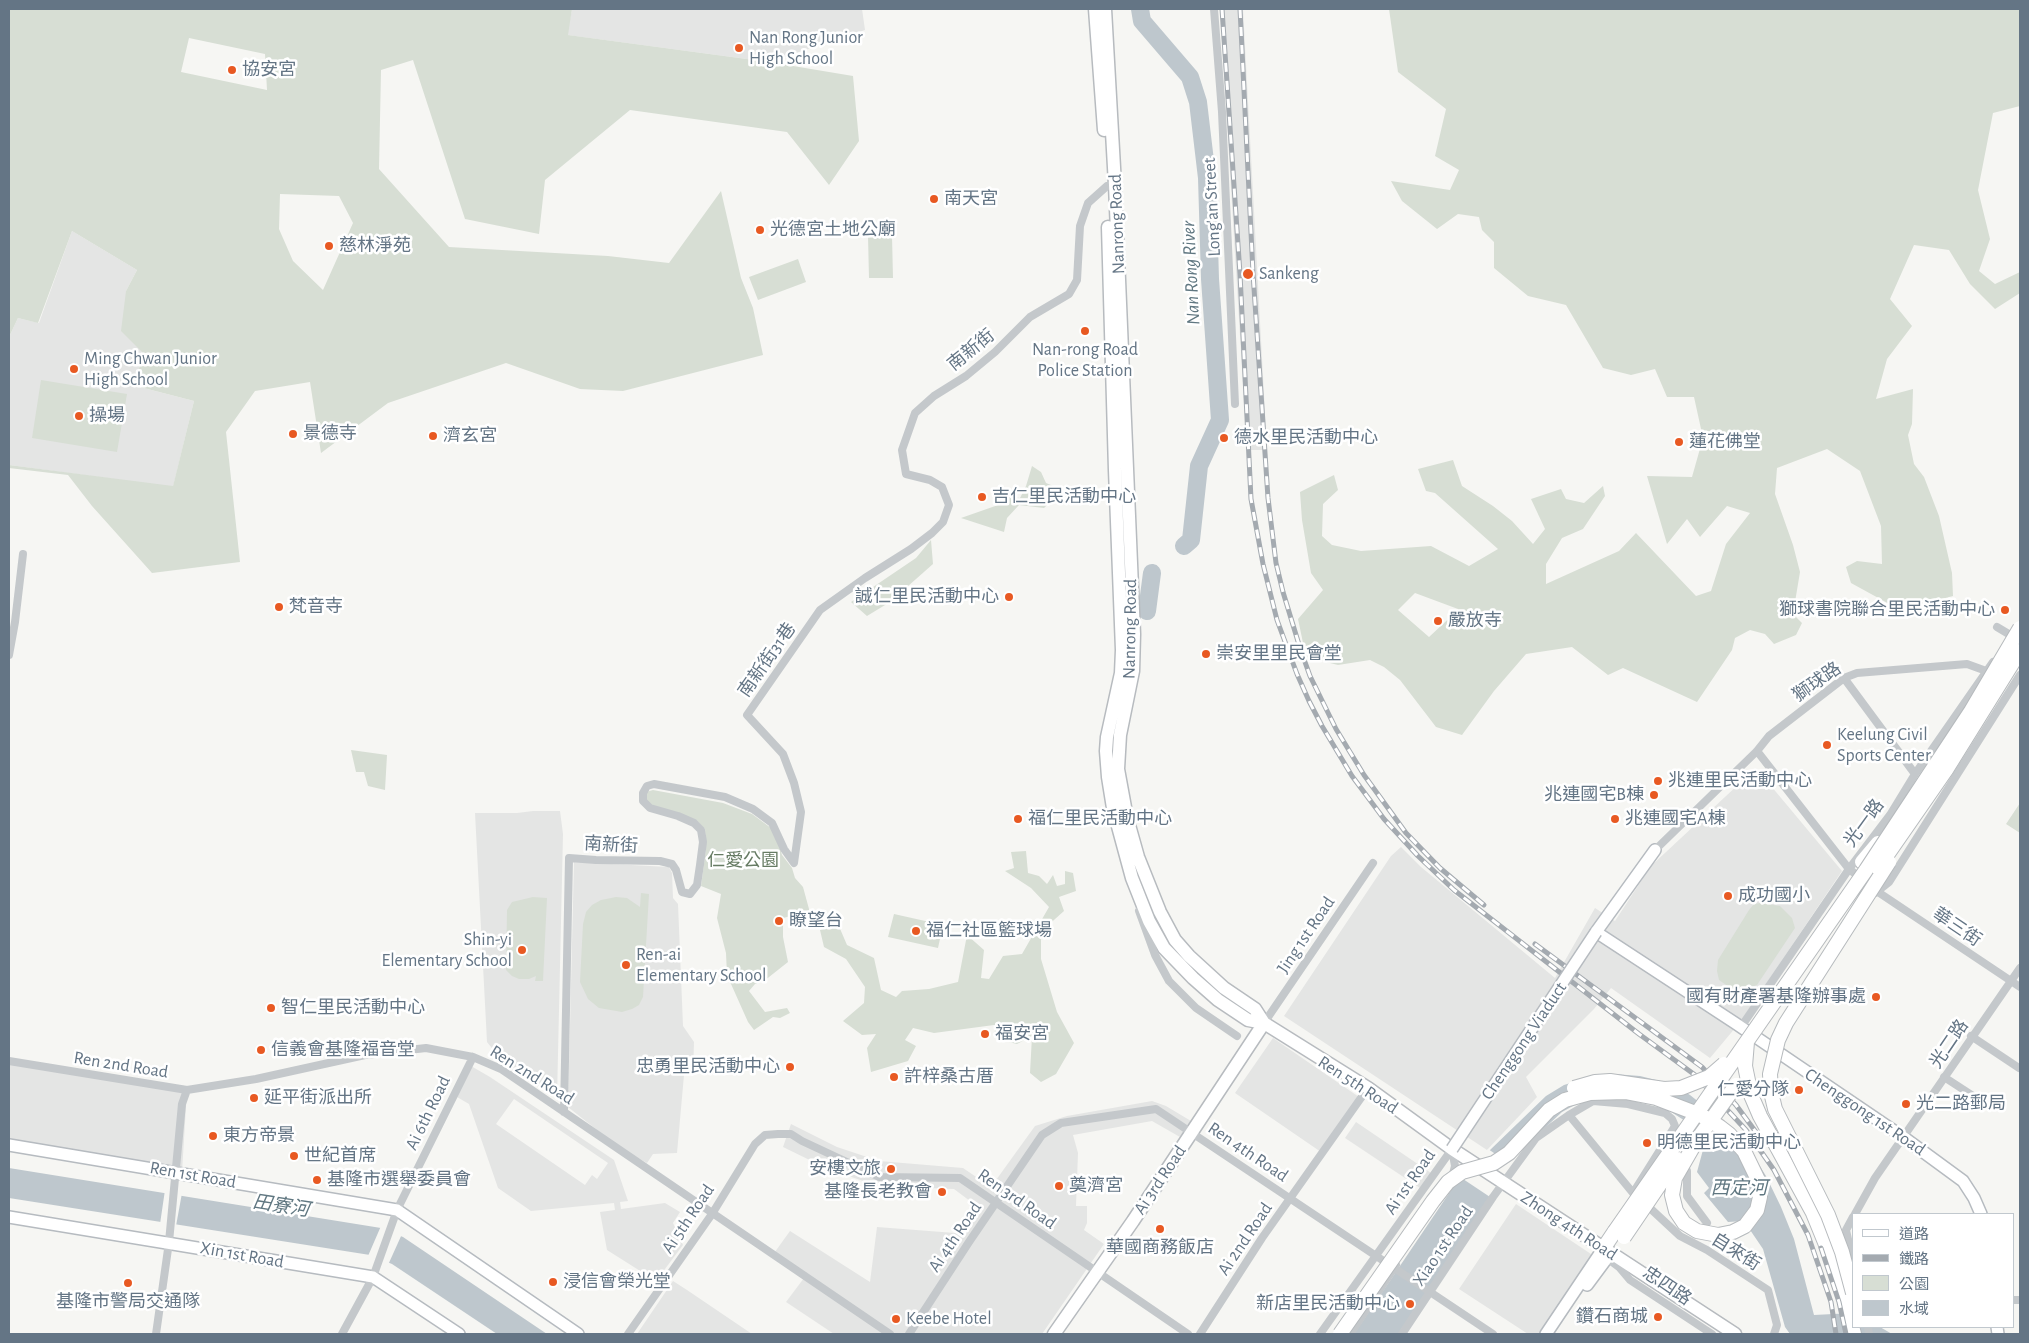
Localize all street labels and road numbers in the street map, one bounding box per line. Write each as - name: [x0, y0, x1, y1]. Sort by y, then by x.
- street label: Long'an Street: [1199, 157, 1225, 257]
- street label: Nanrong Road: [1104, 173, 1130, 275]
- street label: 南新街: [943, 325, 999, 375]
- street label: Nanrong Road: [1118, 579, 1142, 679]
- street label: 南新街31巷: [734, 619, 800, 701]
- street label: 獅球路: [1789, 658, 1845, 706]
- street label: 光一路: [1839, 795, 1889, 851]
- street label: 南新街: [583, 833, 639, 857]
- street label: Jing 1st Road: [1272, 892, 1340, 978]
- street label: 華三街: [1929, 903, 1985, 951]
- street label: Chenggong Viaduct: [1477, 978, 1571, 1104]
- street label: 光二路: [1925, 1016, 1973, 1072]
- street label: Ren 2nd Road: [486, 1041, 578, 1109]
- street label: Ren 2nd Road: [72, 1047, 170, 1083]
- street label: Ren 5th Road: [1314, 1051, 1402, 1119]
- street label: Chenggong 1st Road: [1801, 1064, 1929, 1160]
- street label: Ai 6th Road: [401, 1072, 455, 1154]
- street label: Ren 4th Road: [1204, 1117, 1292, 1187]
- street label: Ai 3rd Road: [1129, 1141, 1191, 1219]
- street label: Ai 1st Road: [1380, 1145, 1440, 1219]
- street label: Ren 1st Road: [148, 1157, 238, 1193]
- street label: Ren 3rd Road: [973, 1164, 1061, 1234]
- street label: Ai 5th Road: [657, 1180, 719, 1258]
- street label: Zhong 4th Road: [1517, 1187, 1621, 1265]
- street label: Ai 4th Road: [924, 1198, 986, 1276]
- street label: Ai 2nd Road: [1213, 1198, 1277, 1280]
- street label: Xiao 1st Road: [1408, 1202, 1478, 1290]
- street label: 自來街: [1707, 1229, 1765, 1275]
- street label: Xin 1st Road: [198, 1237, 286, 1273]
- street label: 忠四路: [1639, 1262, 1695, 1310]

